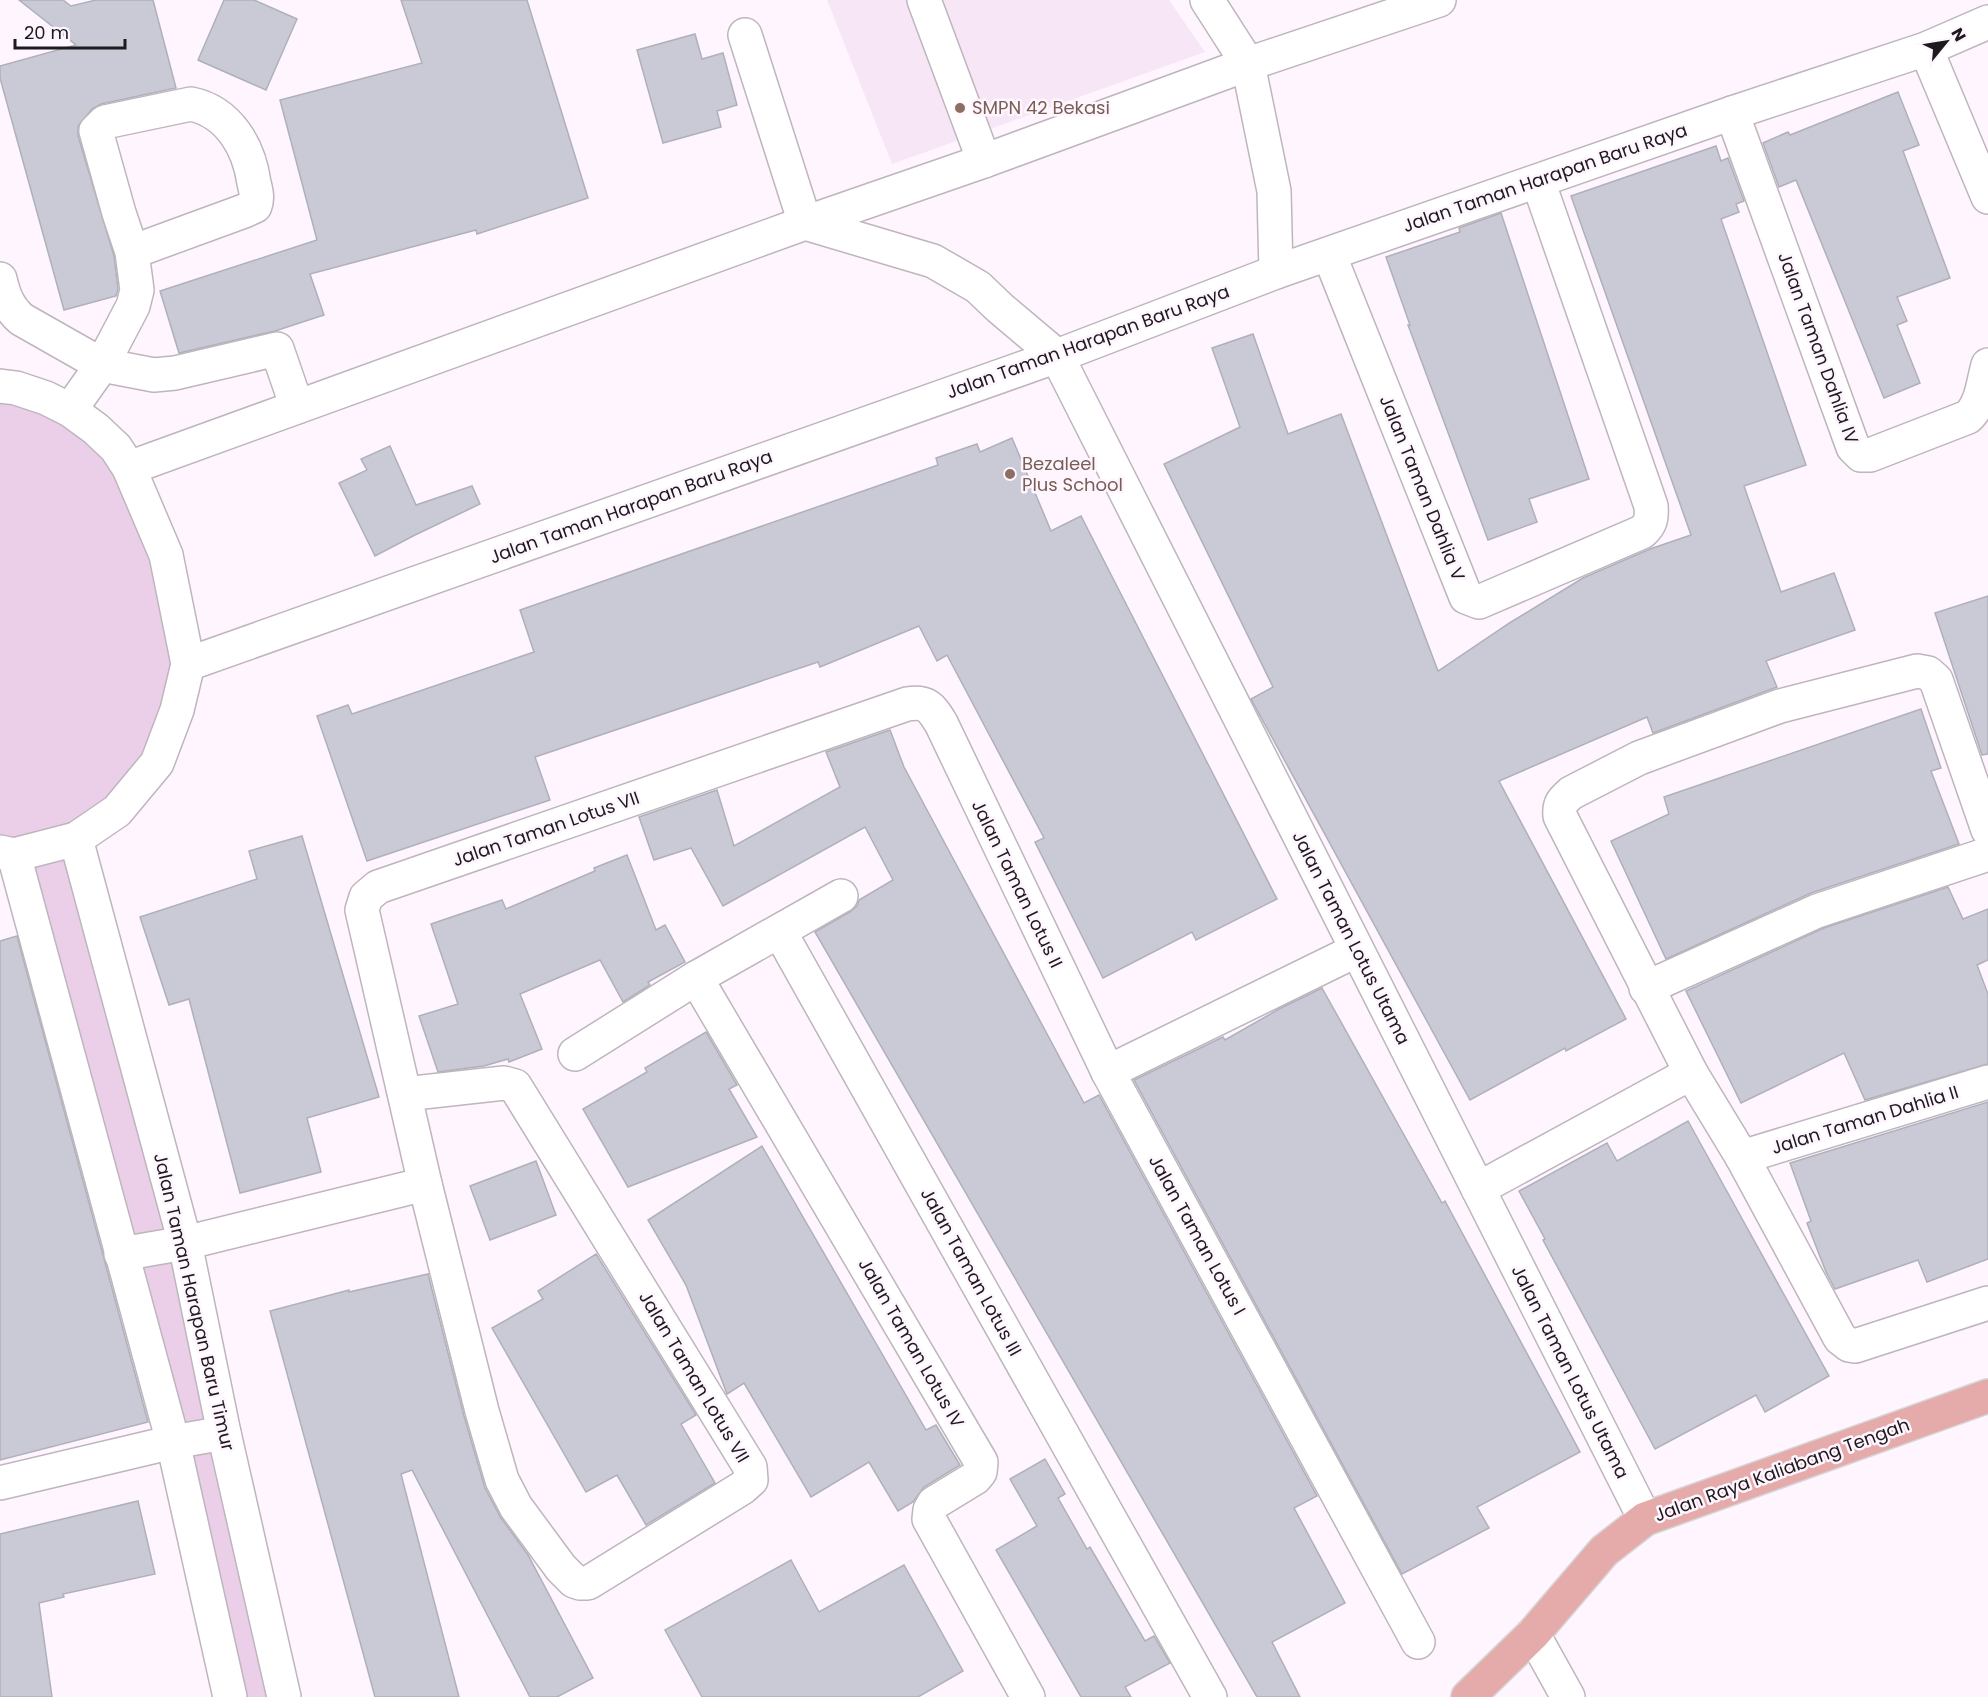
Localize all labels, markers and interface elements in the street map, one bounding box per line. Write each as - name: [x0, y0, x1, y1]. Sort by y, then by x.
- scale bar: [15, 12, 124, 50]
- north arrow: [1916, 12, 1976, 72]
- text: 20 m: [24, 20, 69, 45]
- text: N: [1946, 24, 1972, 46]
- place label: SMPN 42 Bekasi: [972, 95, 1110, 120]
- marker: SMPN 42 Bekasi: [953, 101, 967, 115]
- street label: Jalan Taman Harapan Baru Raya: [1399, 117, 1690, 238]
- street label: Jalan Taman Dahlia IV: [1772, 248, 1865, 447]
- street label: Jalan Taman Harapan Baru Raya: [943, 279, 1233, 404]
- street label: Jalan Taman Dahlia V: [1374, 391, 1471, 584]
- street label: Jalan Taman Harapan Baru Raya: [486, 444, 776, 569]
- place label: Bezaleel Plus School: [1022, 451, 1123, 497]
- marker: Bezaleel Plus School: [1003, 467, 1017, 481]
- street label: Jalan Taman Lotus VII: [449, 785, 643, 872]
- street label: Jalan Taman Lotus II: [966, 796, 1069, 972]
- street label: Jalan Taman Lotus Utama: [1287, 827, 1416, 1049]
- street label: Jalan Taman Dahlia II: [1768, 1079, 1962, 1160]
- street label: Jalan Taman Lotus I: [1143, 1150, 1252, 1319]
- street label: Jalan Taman Harapan Baru Timur: [148, 1151, 241, 1454]
- street label: Jalan Taman Lotus III: [915, 1183, 1028, 1360]
- street label: Jalan Taman Lotus IV: [853, 1253, 970, 1432]
- street label: Jalan Taman Lotus Utama: [1506, 1261, 1635, 1483]
- street label: Jalan Taman Lotus VII: [633, 1286, 756, 1467]
- street label: Jalan Raya Kaliabang Tengah: [1651, 1412, 1913, 1527]

